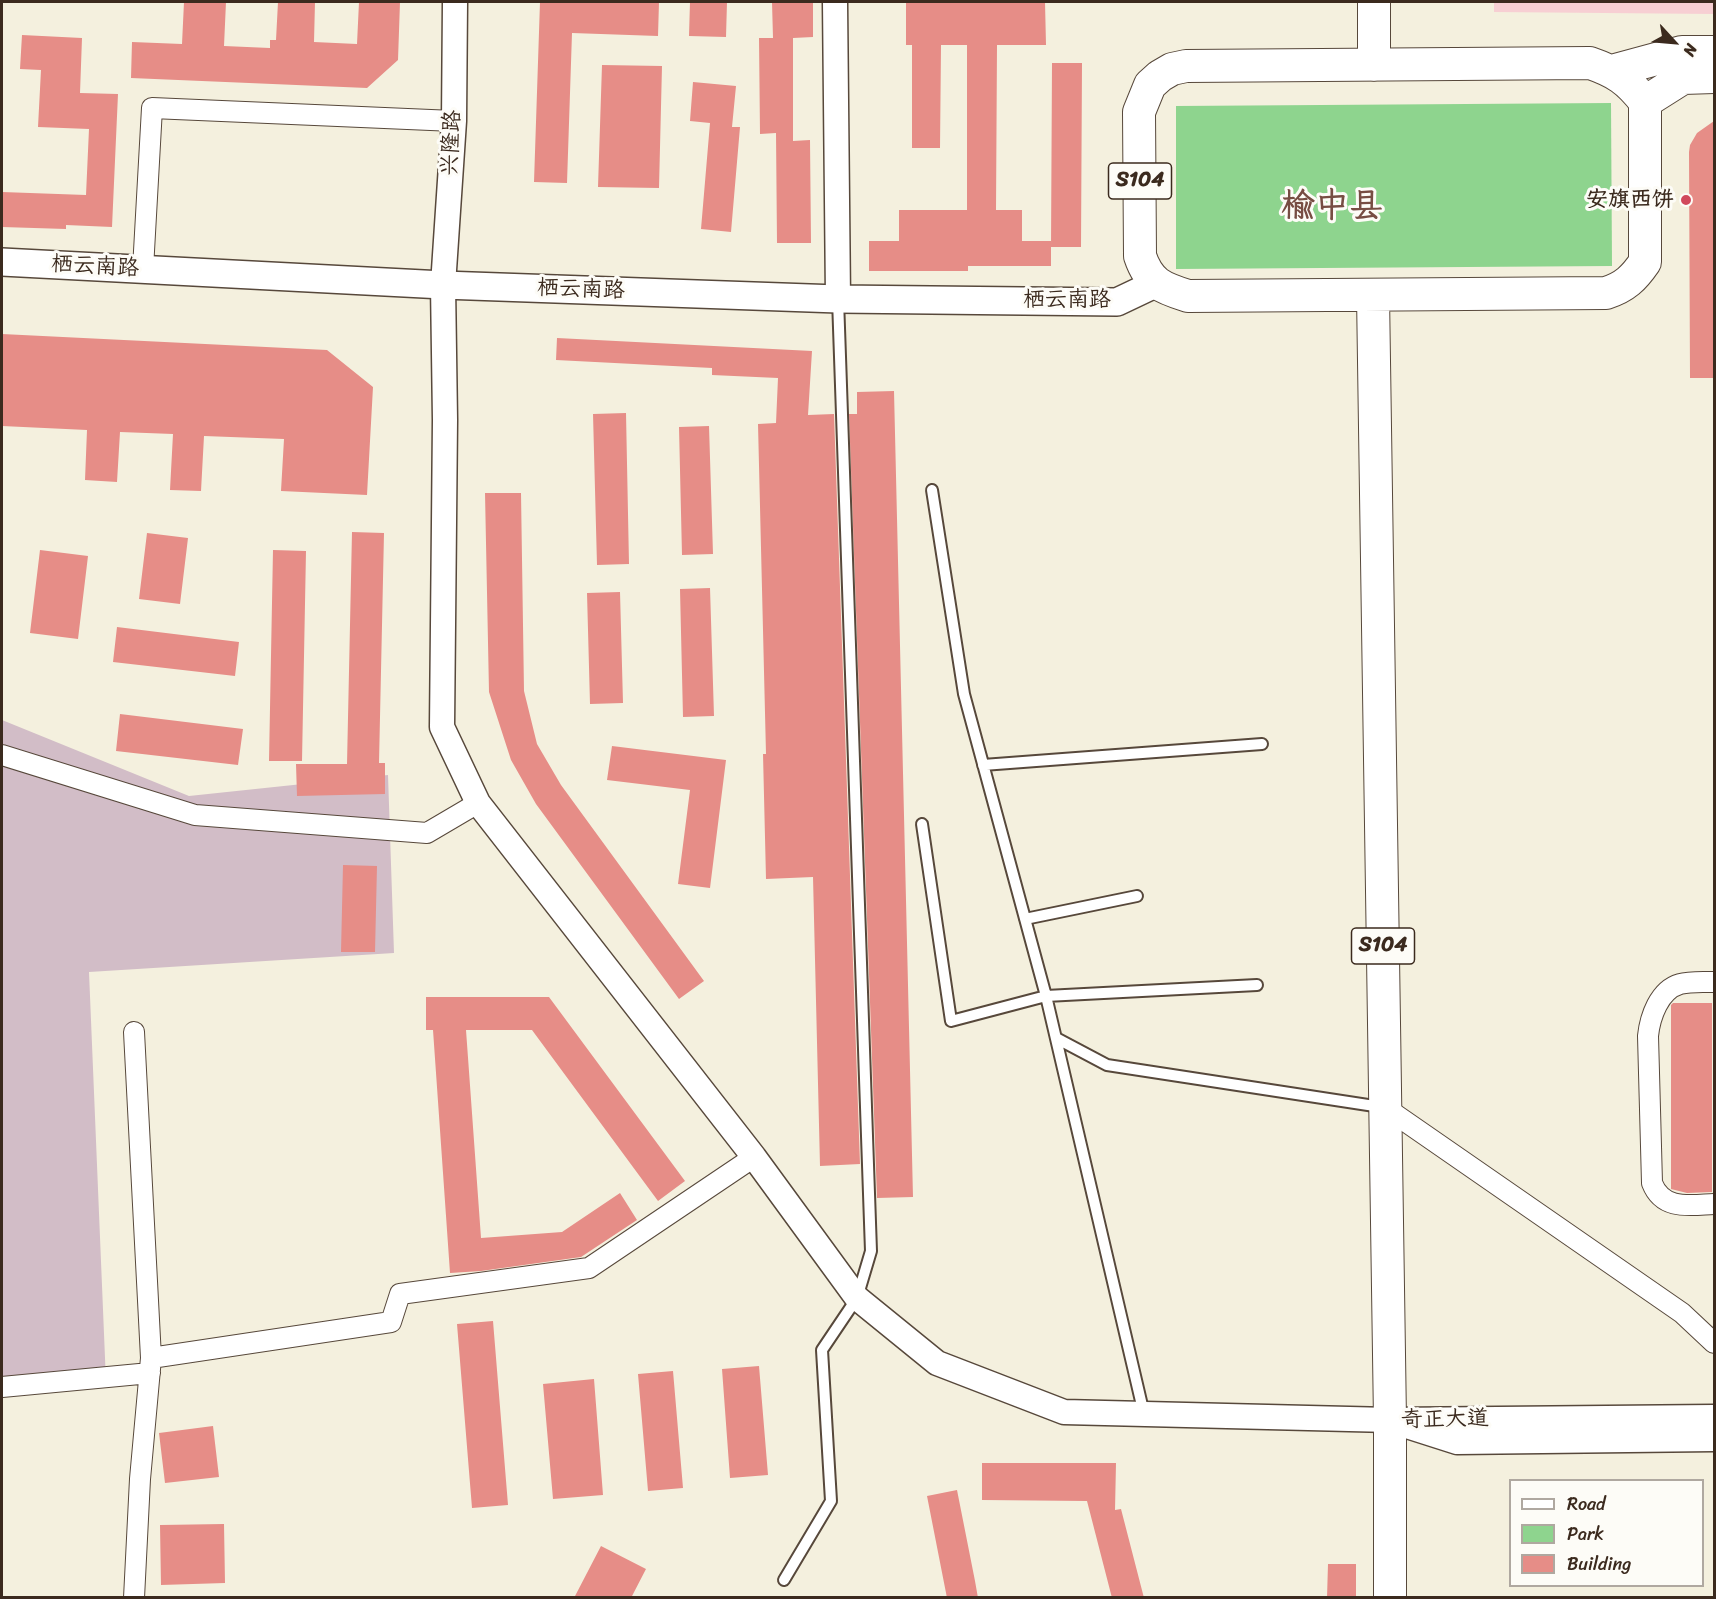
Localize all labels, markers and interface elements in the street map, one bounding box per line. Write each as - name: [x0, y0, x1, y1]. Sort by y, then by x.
- north arrow: [1644, 12, 1704, 72]
- text: N: [1675, 39, 1706, 61]
- street label: 兴隆路: [437, 109, 467, 177]
- road number: S104: [1108, 163, 1172, 199]
- district label: 榆中县: [1281, 187, 1383, 227]
- place label: 安旗西饼: [1586, 187, 1674, 213]
- marker: 安旗西饼: [1679, 193, 1693, 207]
- street label: 栖云南路: [50, 252, 140, 282]
- street label: 栖云南路: [537, 275, 625, 305]
- street label: 栖云南路: [1023, 287, 1111, 313]
- road number: S104: [1352, 928, 1414, 964]
- street label: 奇正大道: [1401, 1406, 1489, 1434]
- legend: [1509, 1479, 1704, 1587]
- text: Road: [1567, 1488, 1606, 1520]
- text: Park: [1567, 1518, 1604, 1550]
- text: Building: [1567, 1548, 1631, 1580]

